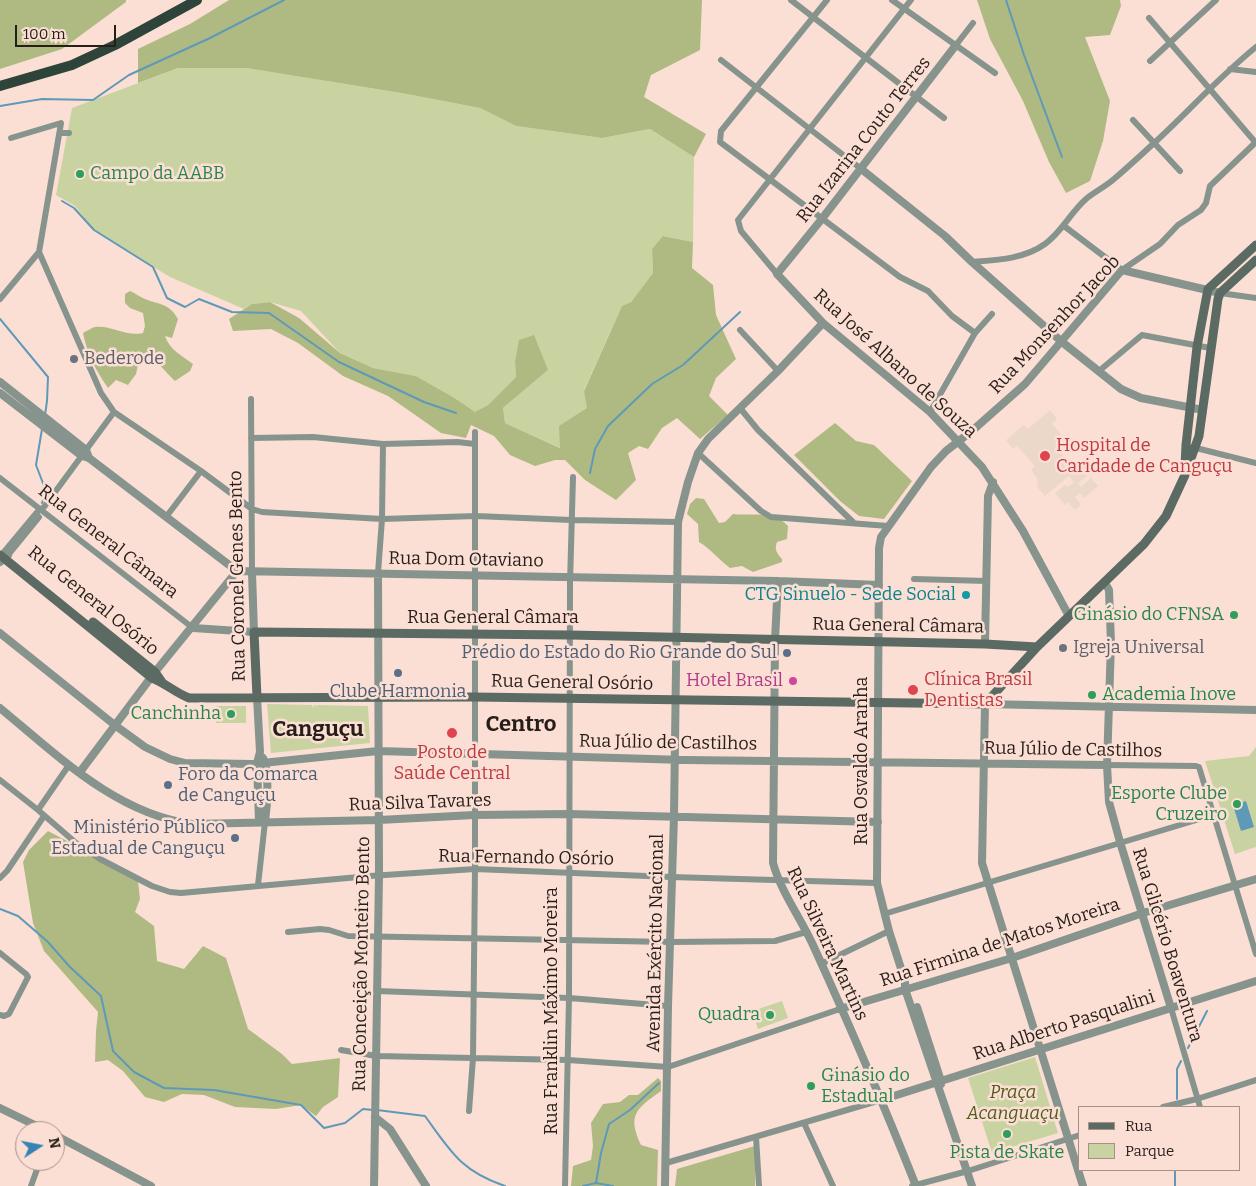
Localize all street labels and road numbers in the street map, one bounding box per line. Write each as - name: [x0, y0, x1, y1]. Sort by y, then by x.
- street label: Rua Izarina Couto Terres: [792, 53, 936, 227]
- street label: Rua Monsenhor Jacob: [985, 251, 1125, 399]
- street label: Rua José Albano de Souza: [809, 285, 981, 443]
- street label: Rua Coronel Genes Bento: [225, 470, 251, 682]
- street label: Rua General Câmara: [34, 481, 182, 603]
- street label: Rua General Osório: [23, 542, 163, 660]
- street label: Rua Dom Otaviano: [388, 548, 544, 572]
- street label: Rua General Câmara: [407, 607, 579, 629]
- street label: Rua General Câmara: [812, 614, 984, 638]
- street label: Rua General Osório: [491, 671, 653, 695]
- street label: Rua Osvaldo Aranha: [851, 677, 873, 845]
- street label: Rua Júlio de Castilhos: [579, 731, 757, 755]
- street label: Rua Júlio de Castilhos: [984, 738, 1162, 762]
- street label: Rua Silva Tavares: [348, 790, 492, 816]
- street label: Avenida Exército Nacional: [643, 834, 669, 1052]
- street label: Rua Conceição Monteiro Bento: [349, 836, 375, 1092]
- street label: Rua Glicério Boaventura: [1127, 845, 1207, 1045]
- street label: Rua Fernando Osório: [438, 846, 614, 870]
- street label: Rua Silveira Martins: [782, 864, 872, 1024]
- street label: Rua Franklin Máximo Moreira: [541, 887, 563, 1135]
- street label: Rua Firmina de Matos Moreira: [877, 894, 1123, 992]
- street label: Rua Alberto Pasqualini: [970, 986, 1158, 1066]

